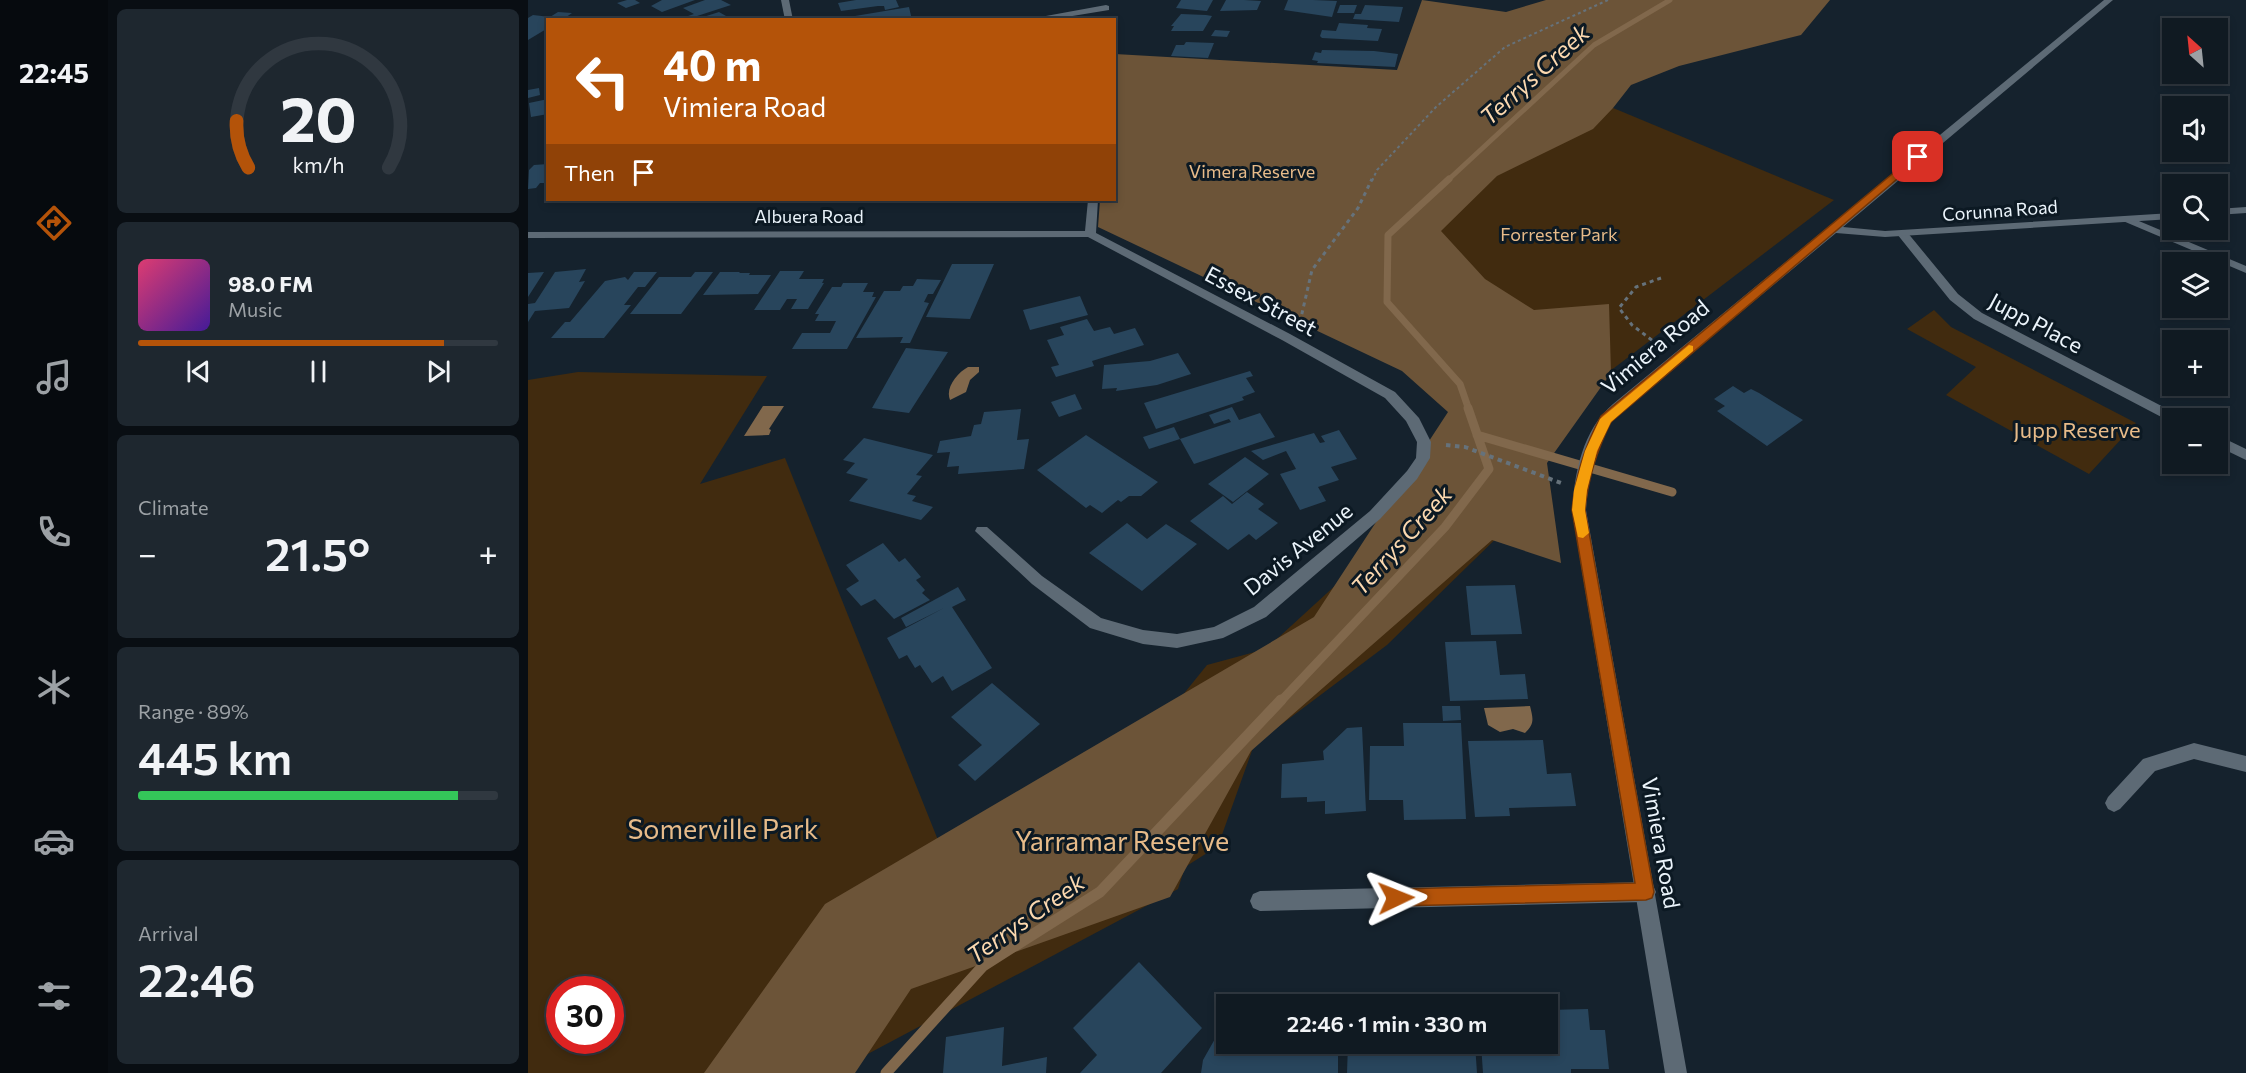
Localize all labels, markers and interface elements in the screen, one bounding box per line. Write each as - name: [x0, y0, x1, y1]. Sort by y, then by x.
- water label: Terrys Creek: [1473, 17, 1595, 131]
- north arrow: [2162, 18, 2228, 84]
- map controls: [2162, 18, 2228, 474]
- text: 40 m: [663, 38, 761, 90]
- icon: left: [564, 42, 642, 120]
- text: 22:45: [19, 56, 89, 89]
- text: 20: [280, 79, 356, 155]
- text: Vimiera Road: [663, 90, 826, 123]
- button: sound: [2162, 96, 2228, 162]
- pin: [1892, 131, 1943, 182]
- icon: arrive: [1901, 140, 1934, 173]
- text: km/h: [292, 151, 344, 177]
- icon: arrive: [627, 156, 660, 189]
- text: Then: [564, 159, 615, 186]
- park label: Vimera Reserve: [1189, 160, 1315, 182]
- button: search: [2162, 174, 2228, 240]
- street label: Corunna Road: [1941, 195, 2058, 225]
- icon: directions: [33, 202, 75, 244]
- street label: Albuera Road: [754, 205, 864, 227]
- park label: Forrester Park: [1500, 223, 1618, 245]
- button: layers: [2162, 252, 2228, 318]
- street label: Essex Street: [1201, 260, 1322, 341]
- text: 98.0 FM: [228, 270, 313, 297]
- street label: Jupp Place: [1985, 287, 2088, 358]
- street label: Vimiera Road: [1595, 294, 1714, 400]
- text: Music: [228, 297, 282, 321]
- button: +: [2162, 330, 2228, 396]
- icon: previous: [182, 355, 215, 388]
- icon: pause: [302, 355, 335, 388]
- icon: next: [422, 355, 455, 388]
- icon: music: [33, 356, 75, 398]
- button: −: [2162, 408, 2228, 474]
- park label: Jupp Reserve: [2013, 416, 2141, 443]
- water label: Terrys Creek: [1344, 479, 1458, 601]
- text: Climate: [138, 495, 208, 519]
- street label: Davis Avenue: [1238, 497, 1357, 601]
- icon: phone: [33, 511, 75, 553]
- text: 21.5°: [265, 525, 370, 580]
- text: −: [138, 532, 157, 573]
- text: +: [479, 532, 498, 573]
- icon: climate: [33, 666, 75, 708]
- text: Range · 89%: [138, 699, 249, 723]
- text: 445 km: [138, 729, 292, 784]
- street label: Vimiera Road: [1637, 775, 1686, 911]
- park label: Somerville Park: [628, 812, 819, 845]
- icon: car: [33, 820, 75, 862]
- park label: Yarramar Reserve: [1015, 824, 1229, 857]
- water label: Terrys Creek: [961, 866, 1090, 969]
- position arrow: [1364, 866, 1428, 930]
- text: Arrival: [138, 921, 199, 945]
- text: 22:46: [138, 951, 255, 1006]
- icon: filters: [33, 975, 75, 1017]
- speed limit sign: 30: [546, 976, 624, 1054]
- text: 22:46 · 1 min · 330 m: [1287, 1010, 1487, 1037]

